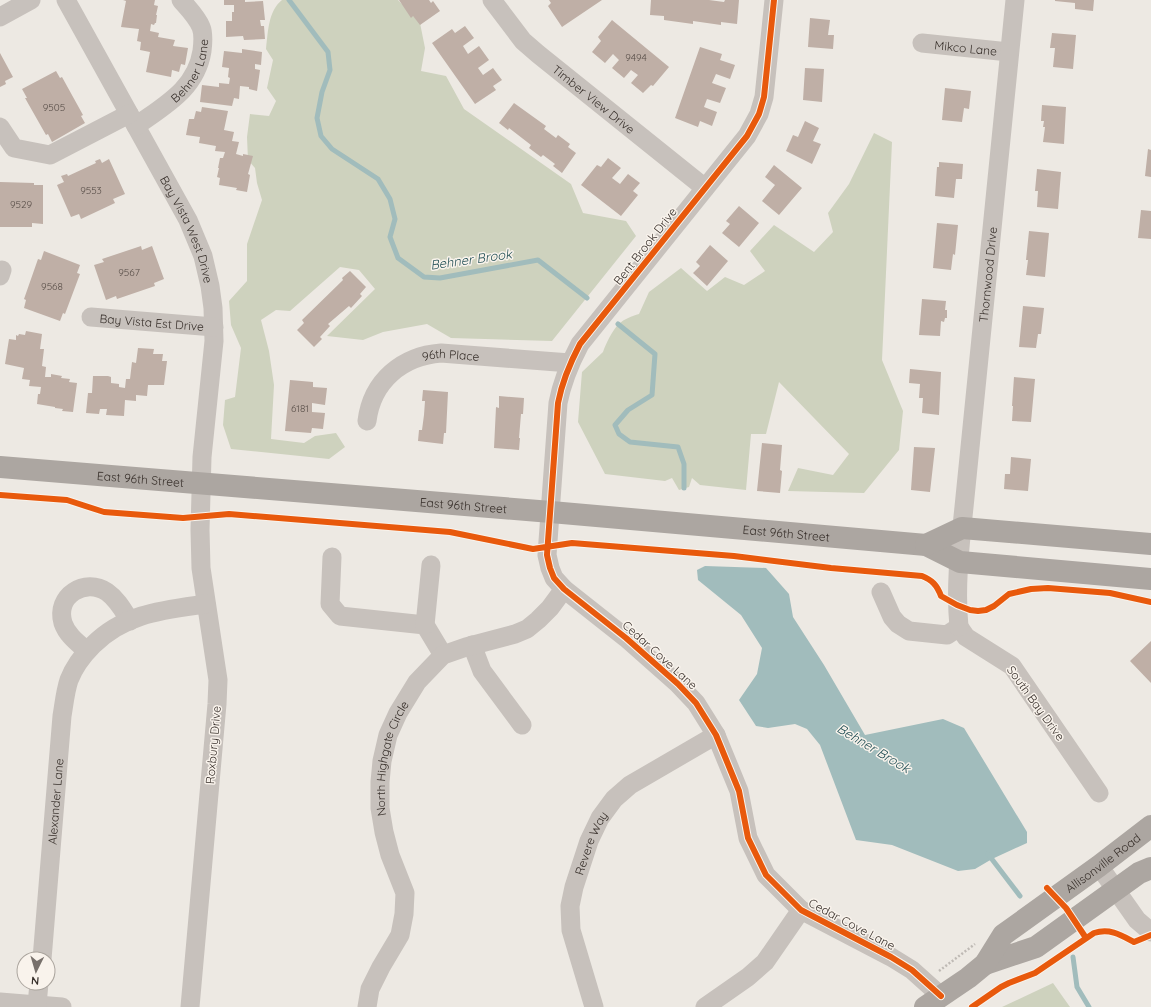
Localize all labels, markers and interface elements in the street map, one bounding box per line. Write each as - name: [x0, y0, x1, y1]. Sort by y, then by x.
- street label: Mikco Lane: [934, 37, 998, 58]
- street label: Behner Lane: [167, 38, 211, 105]
- house number: 9494: [625, 51, 647, 64]
- street label: Timber View Drive: [550, 61, 638, 137]
- house number: 9505: [43, 101, 65, 114]
- street label: Bay Vista West Drive: [157, 173, 217, 285]
- house number: 9553: [80, 184, 102, 197]
- house number: 9529: [10, 198, 32, 211]
- street label: Bent Brook Drive: [610, 204, 680, 288]
- street label: Thornwood Drive: [975, 226, 1000, 323]
- water label: Behner Brook: [429, 245, 514, 273]
- house number: 9567: [118, 266, 140, 279]
- house number: 9568: [41, 280, 63, 293]
- street label: Bay Vista Est Drive: [99, 310, 205, 334]
- street label: 96th Place: [420, 345, 480, 364]
- house number: 6181: [291, 402, 309, 415]
- street label: East 96th Street: [96, 467, 185, 490]
- street label: East 96th Street: [419, 494, 508, 516]
- street label: East 96th Street: [742, 521, 830, 544]
- street label: Cedar Cove Lane: [619, 617, 701, 693]
- street label: South Bay Drive: [1004, 663, 1068, 744]
- street label: North Highgate Circle: [373, 697, 412, 817]
- street label: Roxbury Drive: [202, 705, 224, 785]
- water label: Behner Brook: [835, 720, 914, 777]
- street label: Alexander Lane: [44, 758, 66, 845]
- street label: Revere Way: [571, 808, 610, 877]
- street label: Allisonville Road: [1062, 830, 1143, 896]
- street label: Cedar Cove Lane: [806, 895, 898, 953]
- north arrow: [16, 951, 56, 991]
- text: N: [30, 974, 40, 988]

